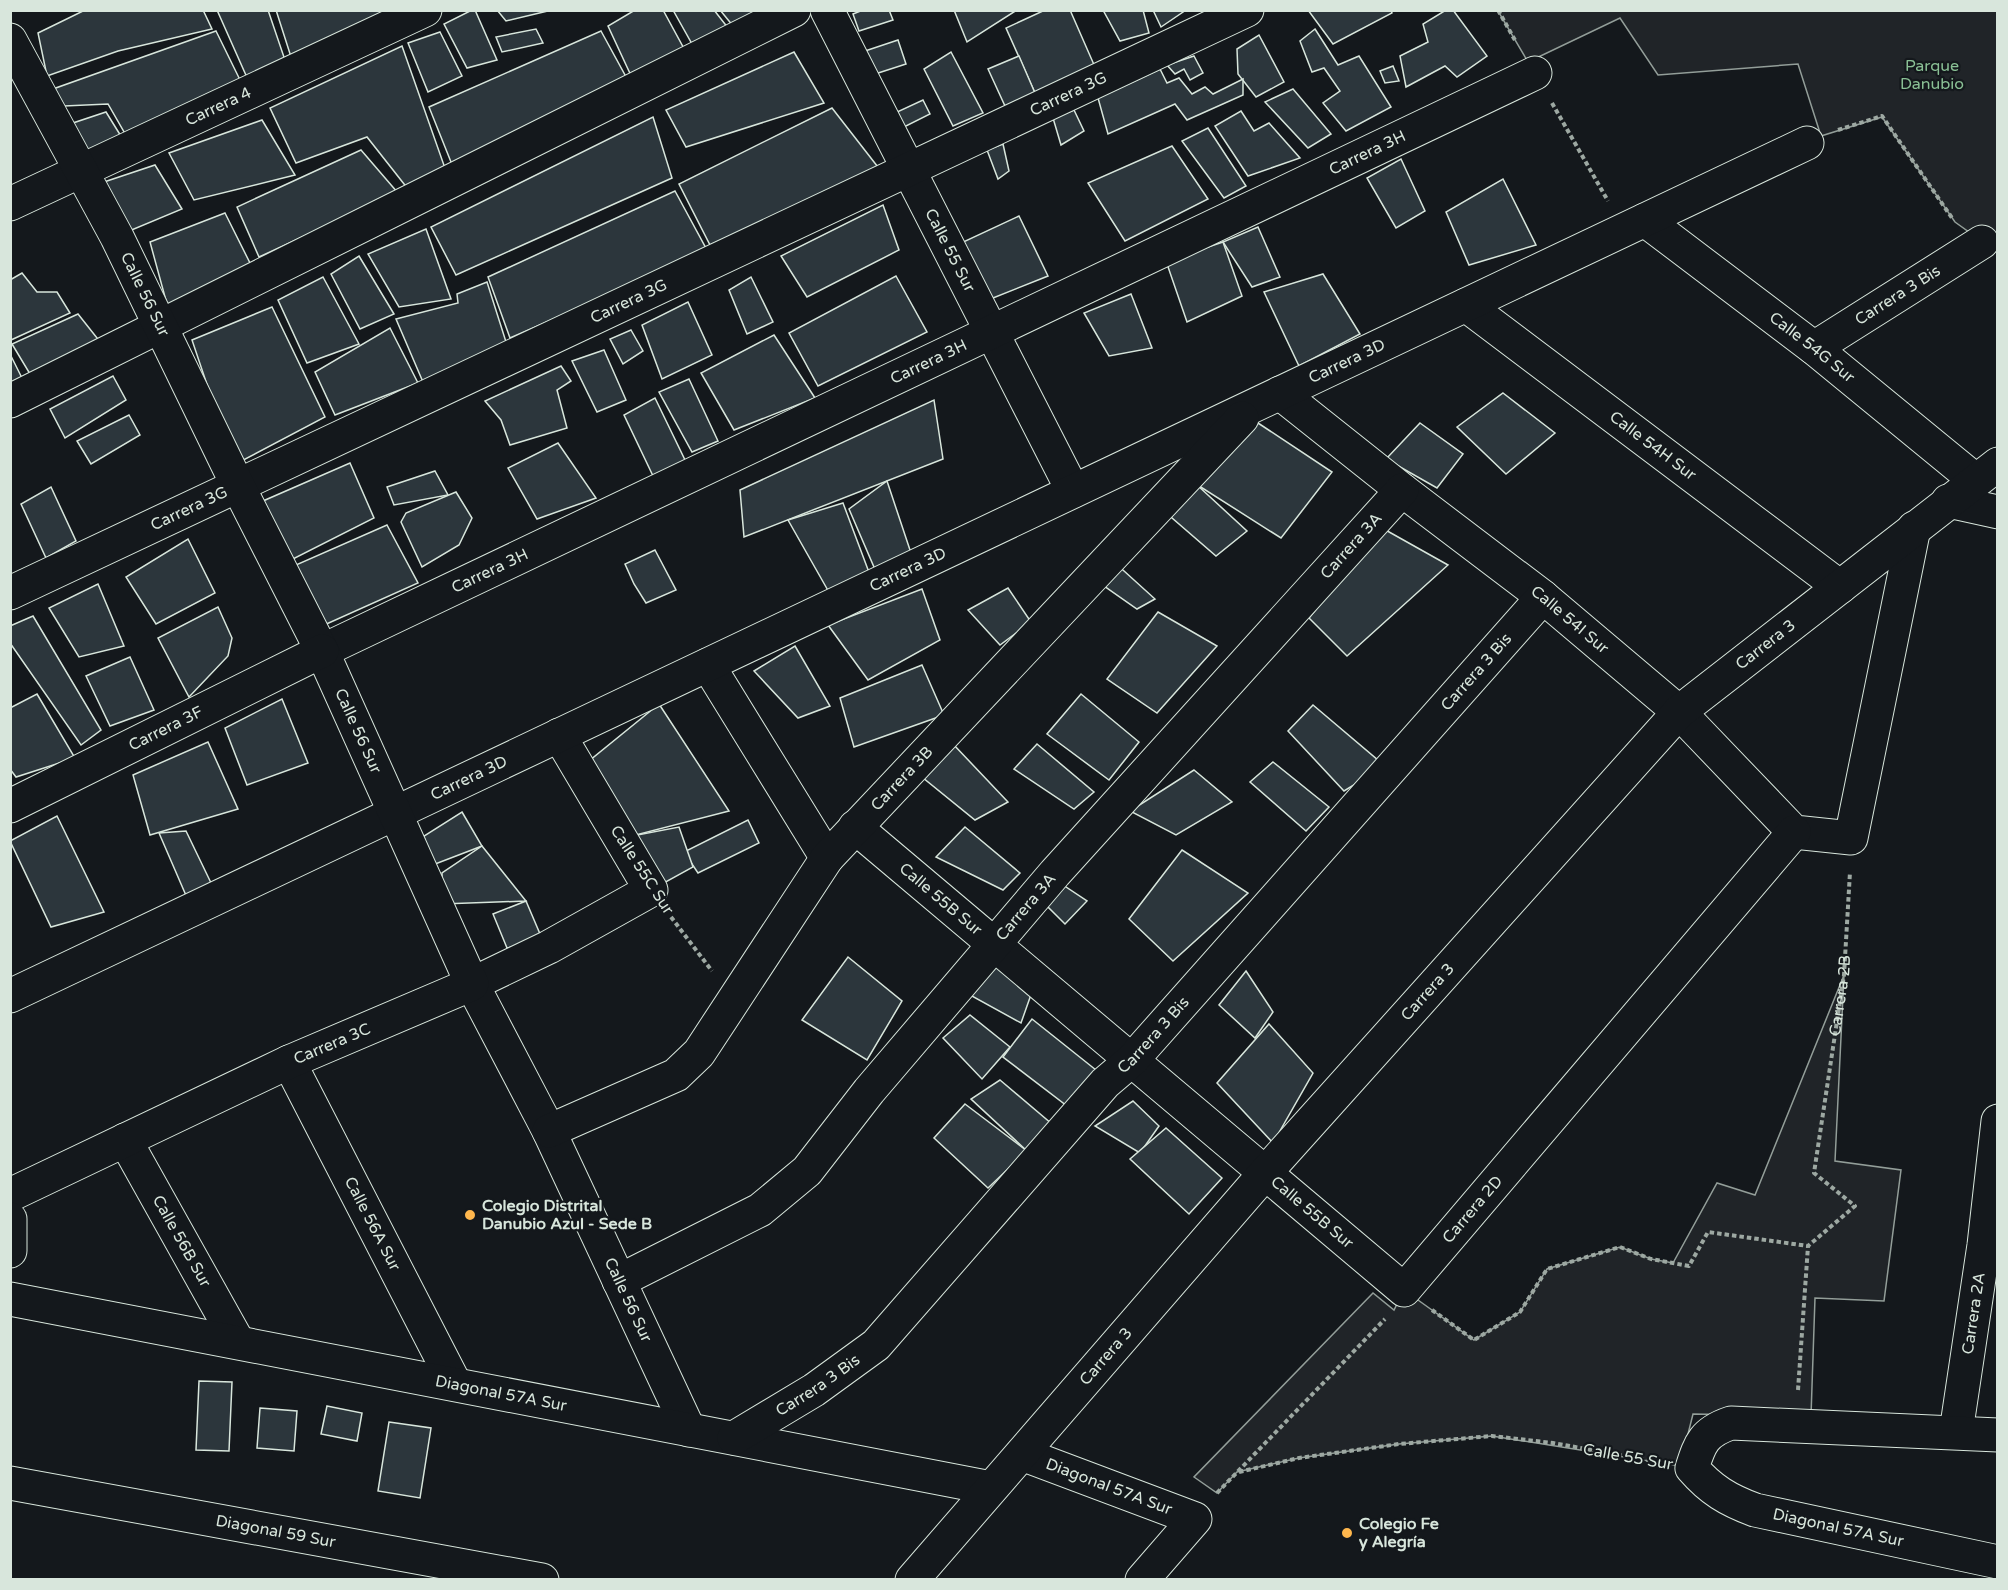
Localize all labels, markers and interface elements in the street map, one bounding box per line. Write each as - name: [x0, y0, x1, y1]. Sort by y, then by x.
- park label: Parque Danubio: [1900, 56, 1964, 94]
- street label: Carrera 3G: [1027, 68, 1110, 121]
- street label: Carrera 4: [182, 83, 255, 131]
- street label: Carrera 3H: [1326, 126, 1409, 180]
- street label: Calle 55 Sur: [920, 205, 980, 296]
- street label: Calle 56 Sur: [116, 249, 174, 341]
- street label: Carrera 3 Bis: [1851, 261, 1944, 330]
- street label: Carrera 3G: [587, 275, 670, 328]
- street label: Calle 54G Sur: [1765, 308, 1859, 388]
- street label: Carrera 3H: [887, 335, 970, 389]
- street label: Carrera 3D: [1305, 335, 1389, 388]
- street label: Calle 54H Sur: [1606, 407, 1701, 485]
- street label: Carrera 3G: [147, 482, 231, 535]
- street label: Carrera 3A: [1316, 509, 1386, 583]
- street label: Carrera 3D: [866, 543, 950, 597]
- street label: Carrera 3H: [448, 544, 532, 598]
- street label: Calle 54I Sur: [1527, 581, 1614, 659]
- street label: Carrera 3: [1732, 615, 1800, 674]
- street label: Carrera 3 Bis: [1437, 629, 1516, 715]
- street label: Calle 56 Sur: [330, 685, 386, 778]
- street label: Carrera 3F: [125, 702, 206, 755]
- street label: Carrera 3B: [867, 742, 937, 815]
- street label: Carrera 3D: [427, 751, 511, 805]
- street label: Calle 55C Sur: [606, 822, 679, 919]
- street label: Calle 55B Sur: [895, 859, 987, 940]
- street label: Carrera 3A: [992, 869, 1060, 945]
- street label: Carrera 2B: [1825, 955, 1855, 1038]
- street label: Carrera 3: [1397, 959, 1459, 1025]
- street label: Carrera 3 Bis: [1113, 993, 1193, 1078]
- street label: Carrera 3C: [291, 1019, 373, 1069]
- street label: Carrera 2D: [1438, 1171, 1507, 1247]
- street label: Calle 55B Sur: [1267, 1172, 1358, 1254]
- street label: Calle 56A Sur: [340, 1173, 405, 1275]
- street label: Calle 56B Sur: [148, 1192, 216, 1292]
- place label: Colegio Distrital Danubio Azul - Sede B: [482, 1196, 652, 1234]
- marker: Colegio Distrital Danubio Azul - Sede B: [463, 1208, 477, 1222]
- street label: Calle 56 Sur: [600, 1254, 657, 1346]
- street label: Carrera 2A: [1958, 1271, 1990, 1356]
- street label: Carrera 3: [1075, 1323, 1137, 1390]
- street label: Carrera 3 Bis: [772, 1350, 864, 1421]
- street label: Diagonal 57A Sur: [434, 1371, 569, 1416]
- street label: Calle 55 Sur: [1581, 1439, 1675, 1475]
- street label: Diagonal 57A Sur: [1043, 1454, 1176, 1520]
- street label: Diagonal 57A Sur: [1771, 1504, 1906, 1552]
- street label: Diagonal 59 Sur: [214, 1511, 338, 1552]
- place label: Colegio Fe y Alegría: [1359, 1514, 1439, 1552]
- marker: Colegio Fe y Alegría: [1340, 1526, 1354, 1540]

